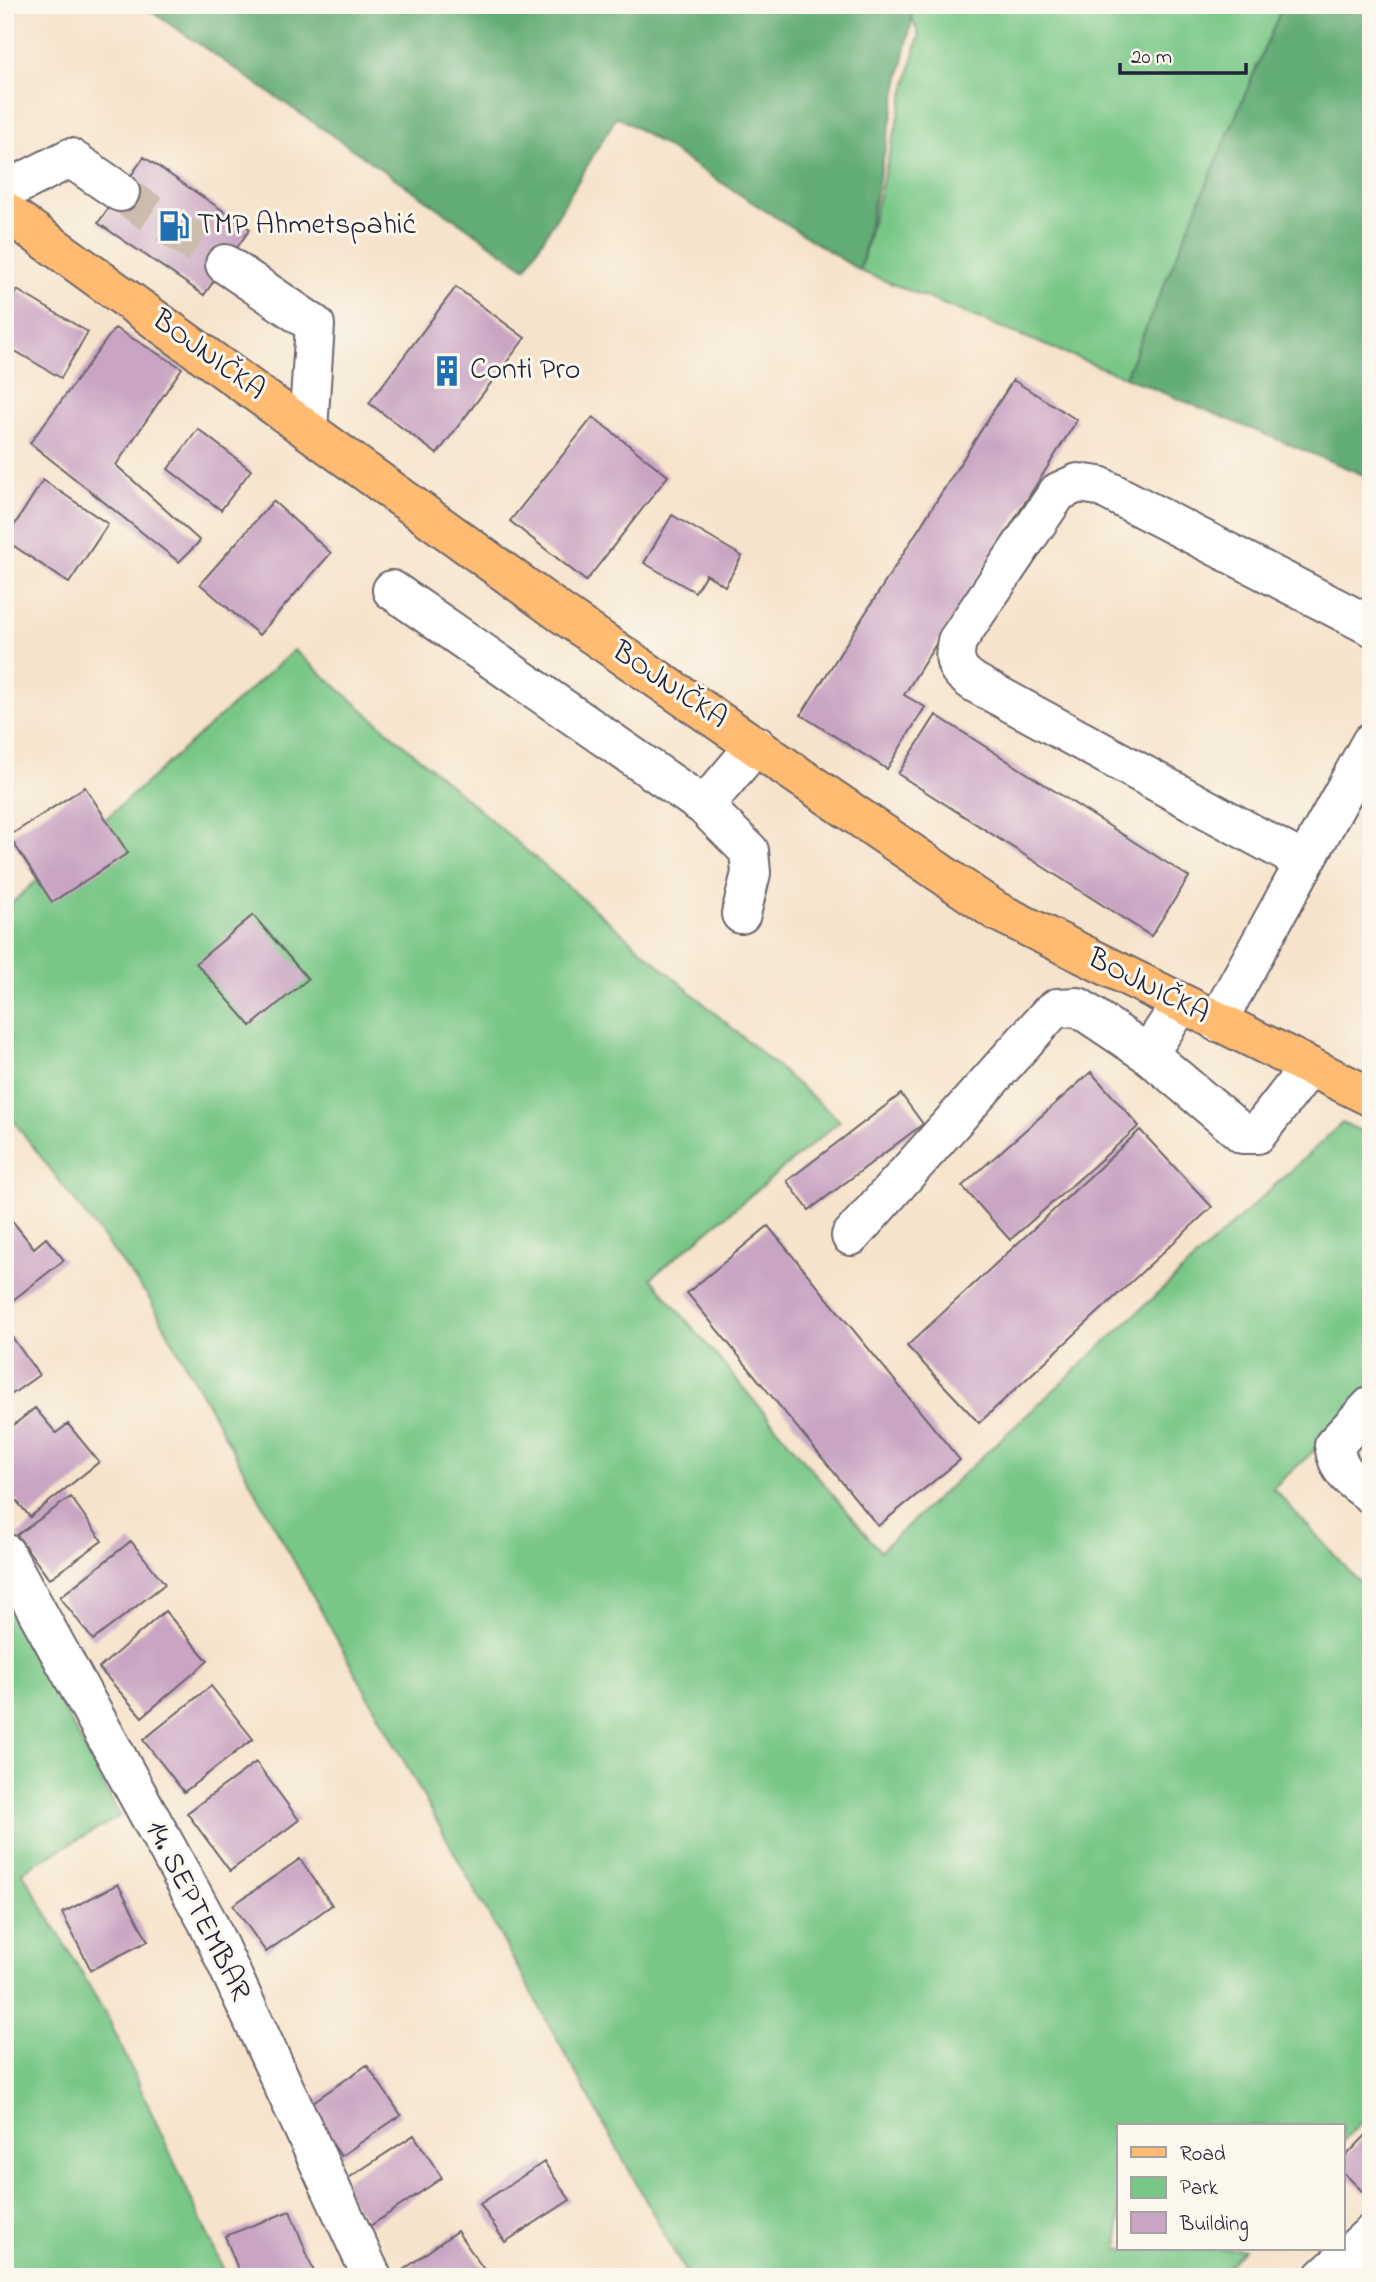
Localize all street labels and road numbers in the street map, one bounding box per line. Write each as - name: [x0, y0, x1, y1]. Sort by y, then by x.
- street label: BOJNIČKA: [141, 299, 274, 412]
- street label: BOJNIČKA: [601, 630, 736, 741]
- street label: BOJNIČKA: [1079, 937, 1217, 1036]
- street label: 14. SEPTEMBAR: [133, 1813, 262, 2009]

